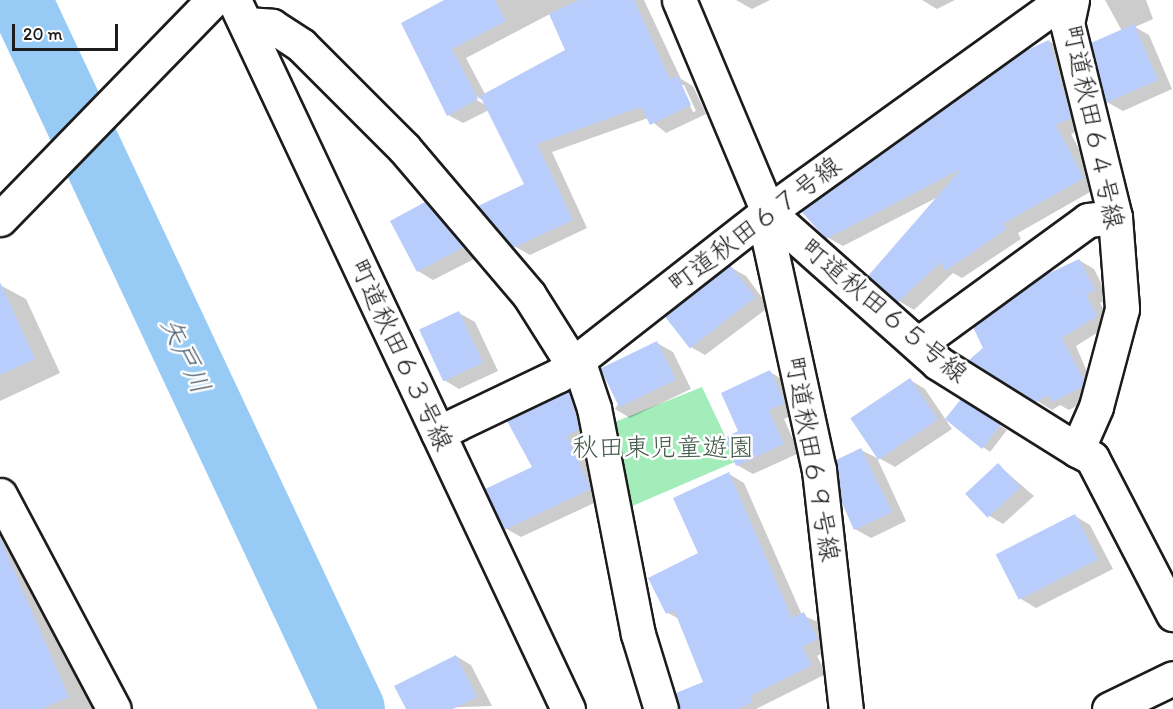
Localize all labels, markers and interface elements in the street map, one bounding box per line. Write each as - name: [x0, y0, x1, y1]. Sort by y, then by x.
- scale bar: [15, 12, 122, 50]
- street label: 町道秋田６４号線: [1056, 22, 1130, 232]
- text: 20 m: [23, 23, 63, 45]
- street label: 町道秋田６７号線: [663, 150, 847, 300]
- street label: 町道秋田６５号線: [794, 232, 974, 390]
- street label: 町道秋田６３号線: [343, 254, 459, 456]
- water label: 矢戸川: [154, 311, 218, 399]
- street label: 町道秋田６９号線: [779, 354, 845, 564]
- park label: 秋田東児童遊園: [572, 432, 754, 464]

